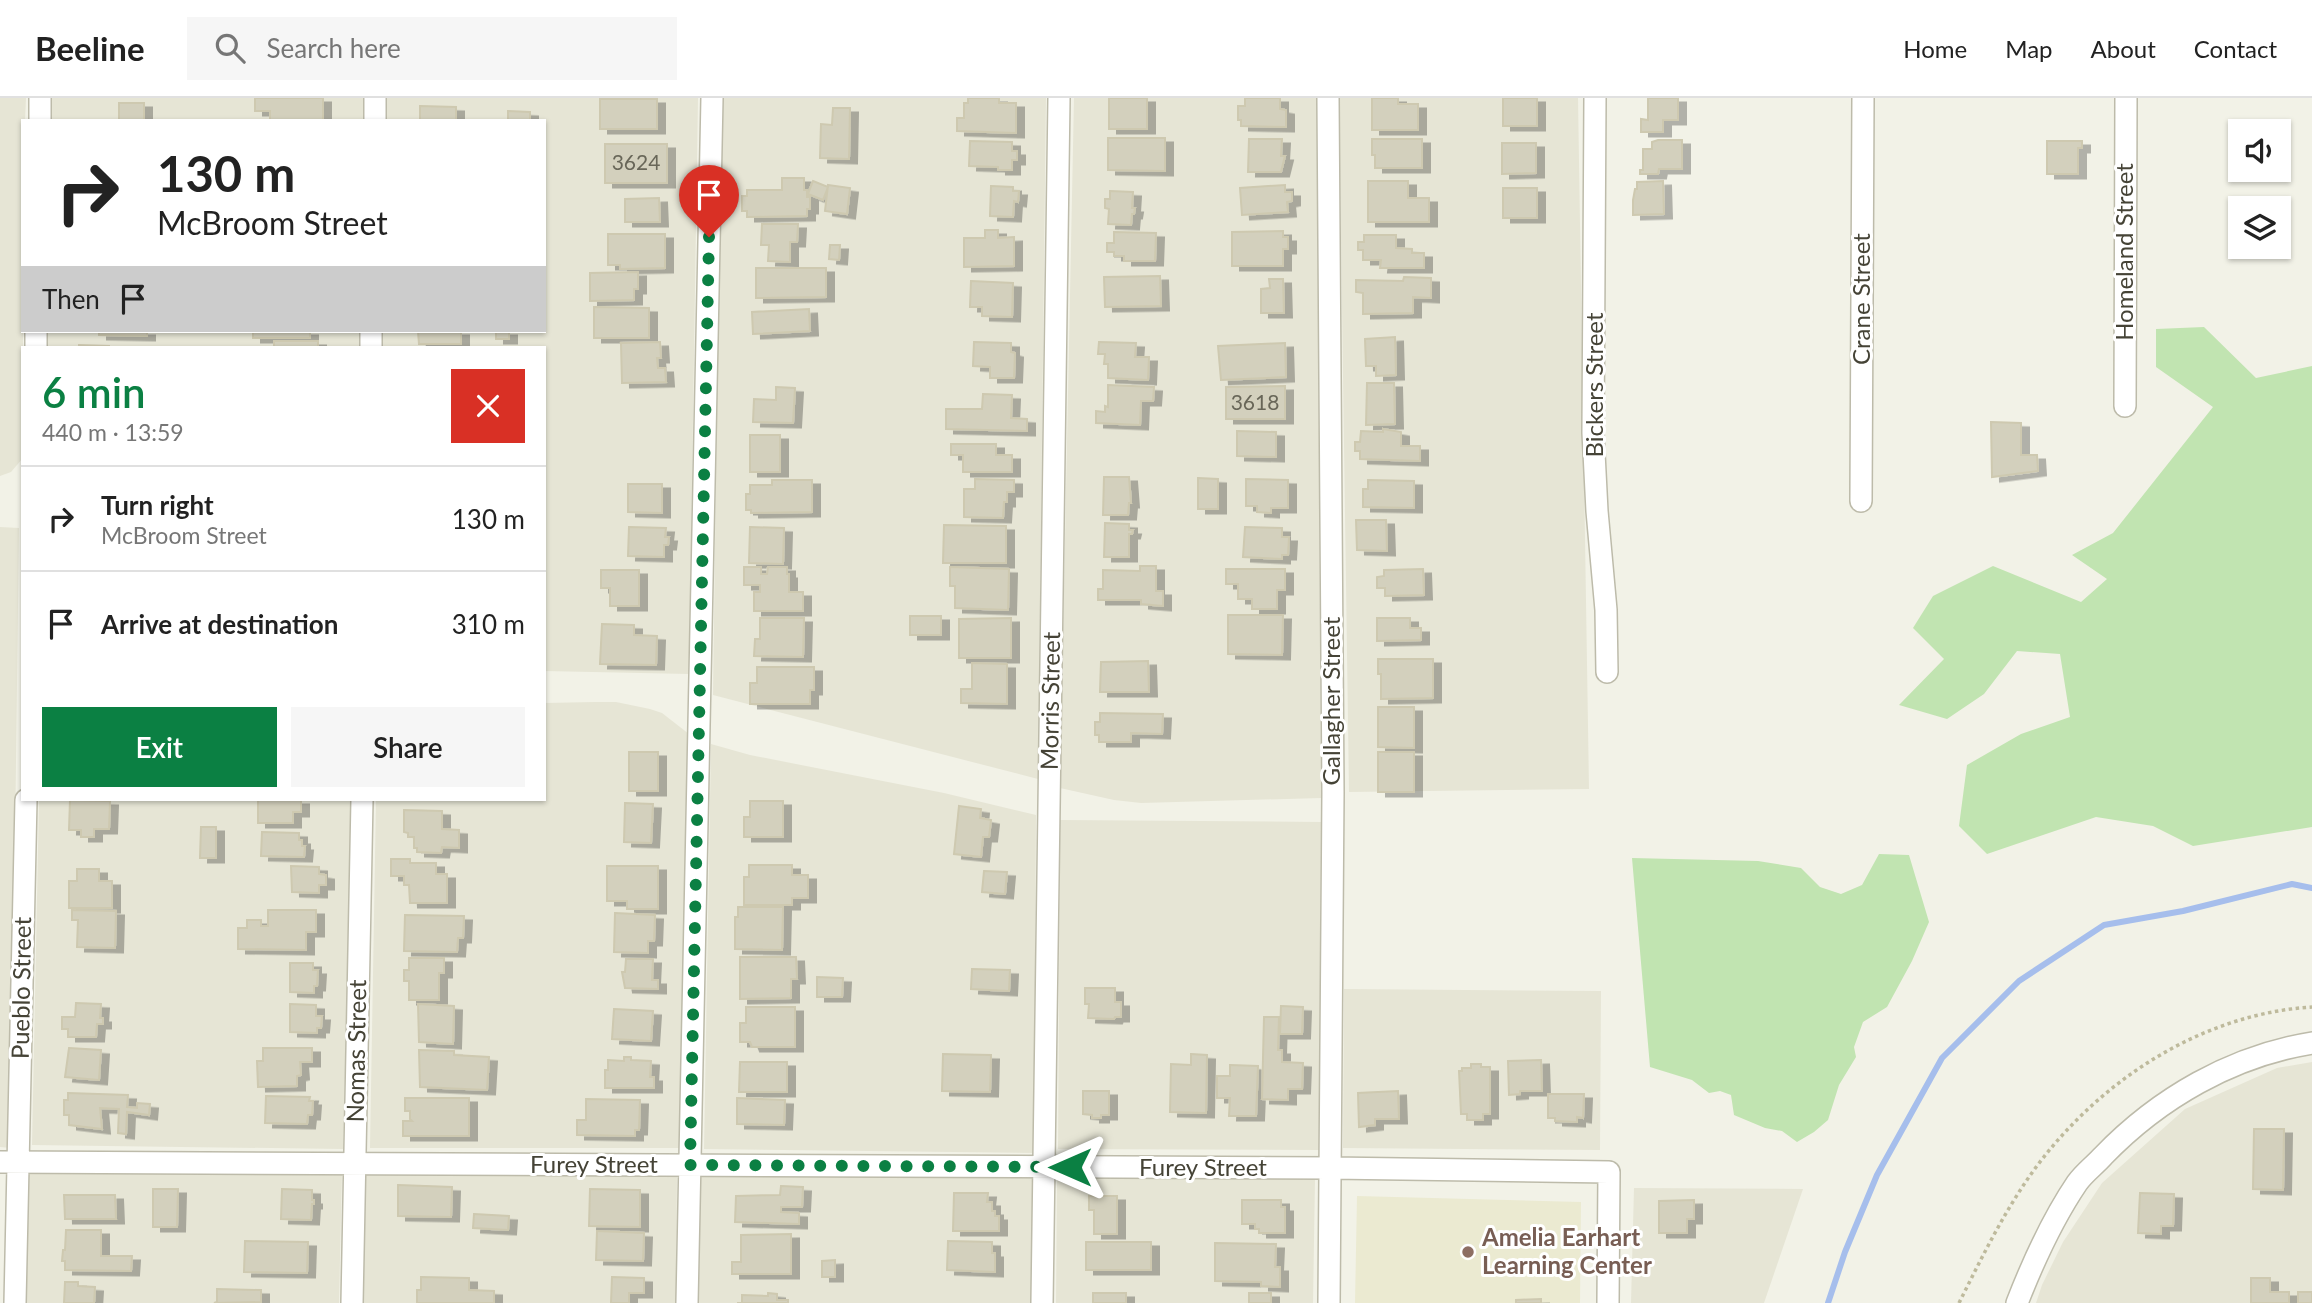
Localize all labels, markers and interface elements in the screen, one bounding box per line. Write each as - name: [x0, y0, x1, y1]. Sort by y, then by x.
- search box: [187, 17, 677, 80]
- text: Beeline: [35, 28, 145, 68]
- icon: search: [211, 29, 249, 67]
- text: Search here: [267, 32, 401, 64]
- text: Home: [1903, 34, 1967, 63]
- text: Map: [2005, 34, 2053, 63]
- text: About: [2091, 34, 2156, 63]
- text: Contact: [2194, 34, 2277, 63]
- map controls: [2228, 119, 2291, 259]
- button: sound: [2228, 119, 2291, 182]
- text: 130 m: [157, 144, 295, 202]
- icon: right: [42, 147, 133, 238]
- house number: 3624: [612, 149, 660, 174]
- street label: Homeland Street: [2109, 163, 2138, 341]
- pin: [679, 165, 739, 237]
- icon: arrive: [690, 176, 728, 214]
- button: layers: [2228, 196, 2291, 259]
- text: McBroom Street: [157, 203, 388, 242]
- street label: Crane Street: [1846, 233, 1875, 365]
- icon: arrive: [114, 280, 152, 318]
- text: Then: [42, 283, 100, 315]
- street label: Bickers Street: [1579, 312, 1608, 458]
- text: 6 min: [42, 367, 146, 417]
- button: close: [451, 369, 525, 443]
- house number: 3618: [1231, 389, 1279, 414]
- text: 440 m · 13:59: [42, 418, 184, 446]
- text: Turn right: [101, 489, 214, 521]
- icon: right: [42, 500, 80, 538]
- text: 130 m: [452, 503, 525, 535]
- text: McBroom Street: [101, 521, 267, 549]
- icon: arrive: [42, 605, 80, 643]
- text: Arrive at destination: [101, 608, 338, 640]
- text: 310 m: [452, 608, 525, 640]
- street label: Gallagher Street: [1316, 616, 1345, 785]
- street label: Morris Street: [1034, 631, 1065, 770]
- button: Exit: [42, 707, 277, 787]
- button: Share: [291, 707, 525, 787]
- street label: Pueblo Street: [5, 916, 36, 1059]
- street label: Nomas Street: [340, 979, 371, 1123]
- position arrow: [1033, 1130, 1107, 1204]
- street label: Furey Street: [530, 1149, 658, 1178]
- street label: Furey Street: [1139, 1152, 1267, 1181]
- place label: Amelia Earhart Learning Center: [1481, 1222, 1652, 1279]
- marker: Amelia Earhart Learning Center: [1460, 1244, 1476, 1260]

